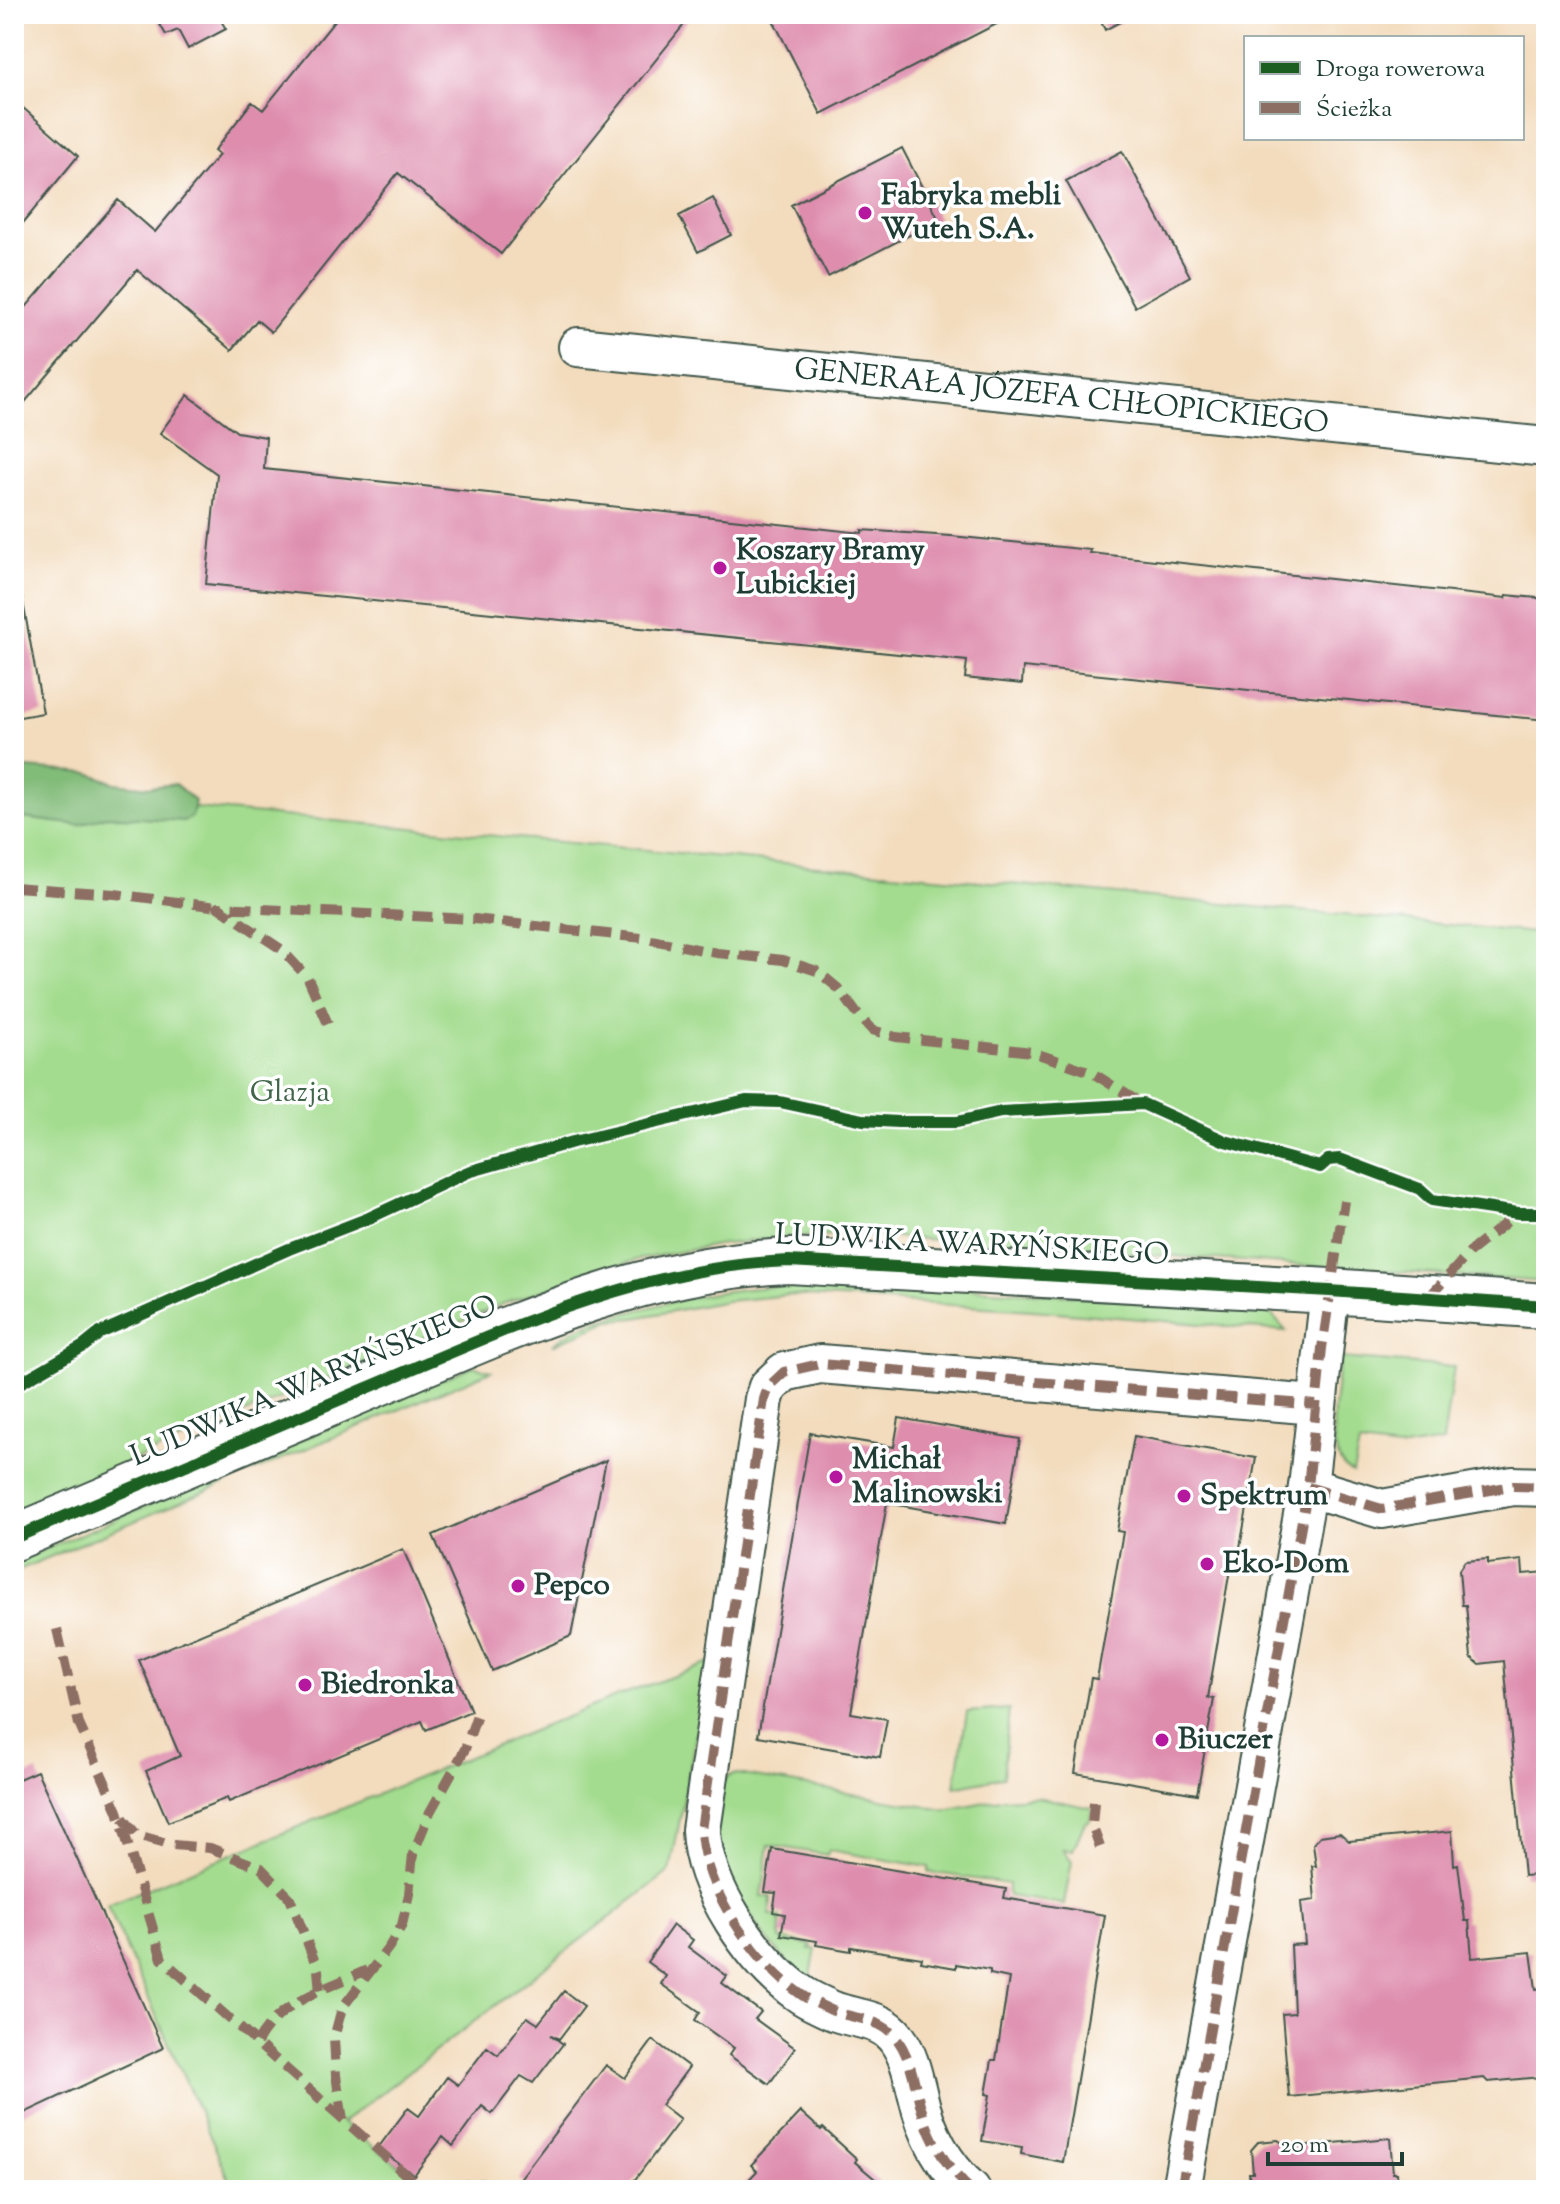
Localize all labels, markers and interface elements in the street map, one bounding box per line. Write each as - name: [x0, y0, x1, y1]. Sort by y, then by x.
- legend: [1244, 36, 1524, 140]
- text: Droga rowerowa: [1316, 53, 1485, 87]
- text: Ścieżka: [1316, 93, 1392, 127]
- place label: Fabryka mebli Wuteh S.A.: [881, 175, 1062, 252]
- marker: Fabryka mebli Wuteh S.A.: [856, 204, 874, 222]
- street label: GENERAŁA JÓZEFA CHŁOPICKIEGO: [792, 348, 1331, 446]
- place label: Koszary Bramy Lubickiej: [736, 530, 925, 607]
- marker: Koszary Bramy Lubickiej: [711, 559, 729, 577]
- park label: Glazja: [250, 1072, 330, 1115]
- street label: LUDWIKA WARYŃSKIEGO: [774, 1214, 1170, 1278]
- street label: LUDWIKA WARYŃSKIEGO: [124, 1285, 504, 1479]
- place label: Michał Malinowski: [852, 1439, 1003, 1516]
- marker: Michał Malinowski: [827, 1468, 845, 1486]
- place label: Spektrum: [1200, 1475, 1328, 1518]
- marker: Spektrum: [1175, 1487, 1193, 1505]
- place label: Eko-Dom: [1223, 1543, 1349, 1586]
- marker: Eko-Dom: [1198, 1555, 1216, 1573]
- place label: Pepco: [534, 1565, 610, 1608]
- marker: Pepco: [509, 1577, 527, 1595]
- place label: Biedronka: [321, 1664, 455, 1707]
- marker: Biedronka: [296, 1676, 314, 1694]
- place label: Biuczer: [1178, 1719, 1273, 1762]
- marker: Biuczer: [1153, 1731, 1171, 1749]
- scale bar: [1268, 2116, 1402, 2166]
- text: 20 m: [1280, 2129, 1329, 2163]

